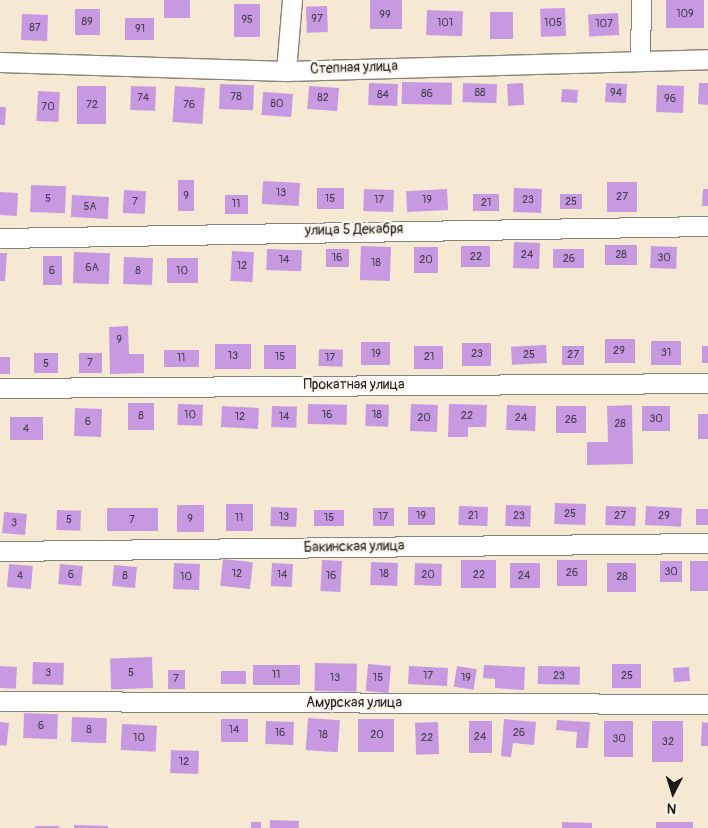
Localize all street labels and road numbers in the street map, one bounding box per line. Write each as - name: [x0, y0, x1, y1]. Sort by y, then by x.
- street label: Степная улица: [310, 58, 398, 78]
- street label: улица 5 Декабря: [305, 221, 403, 239]
- street label: Прокатная улица: [303, 377, 405, 393]
- street label: Бакинская улица: [304, 538, 404, 556]
- street label: Амурская улица: [306, 695, 402, 711]

